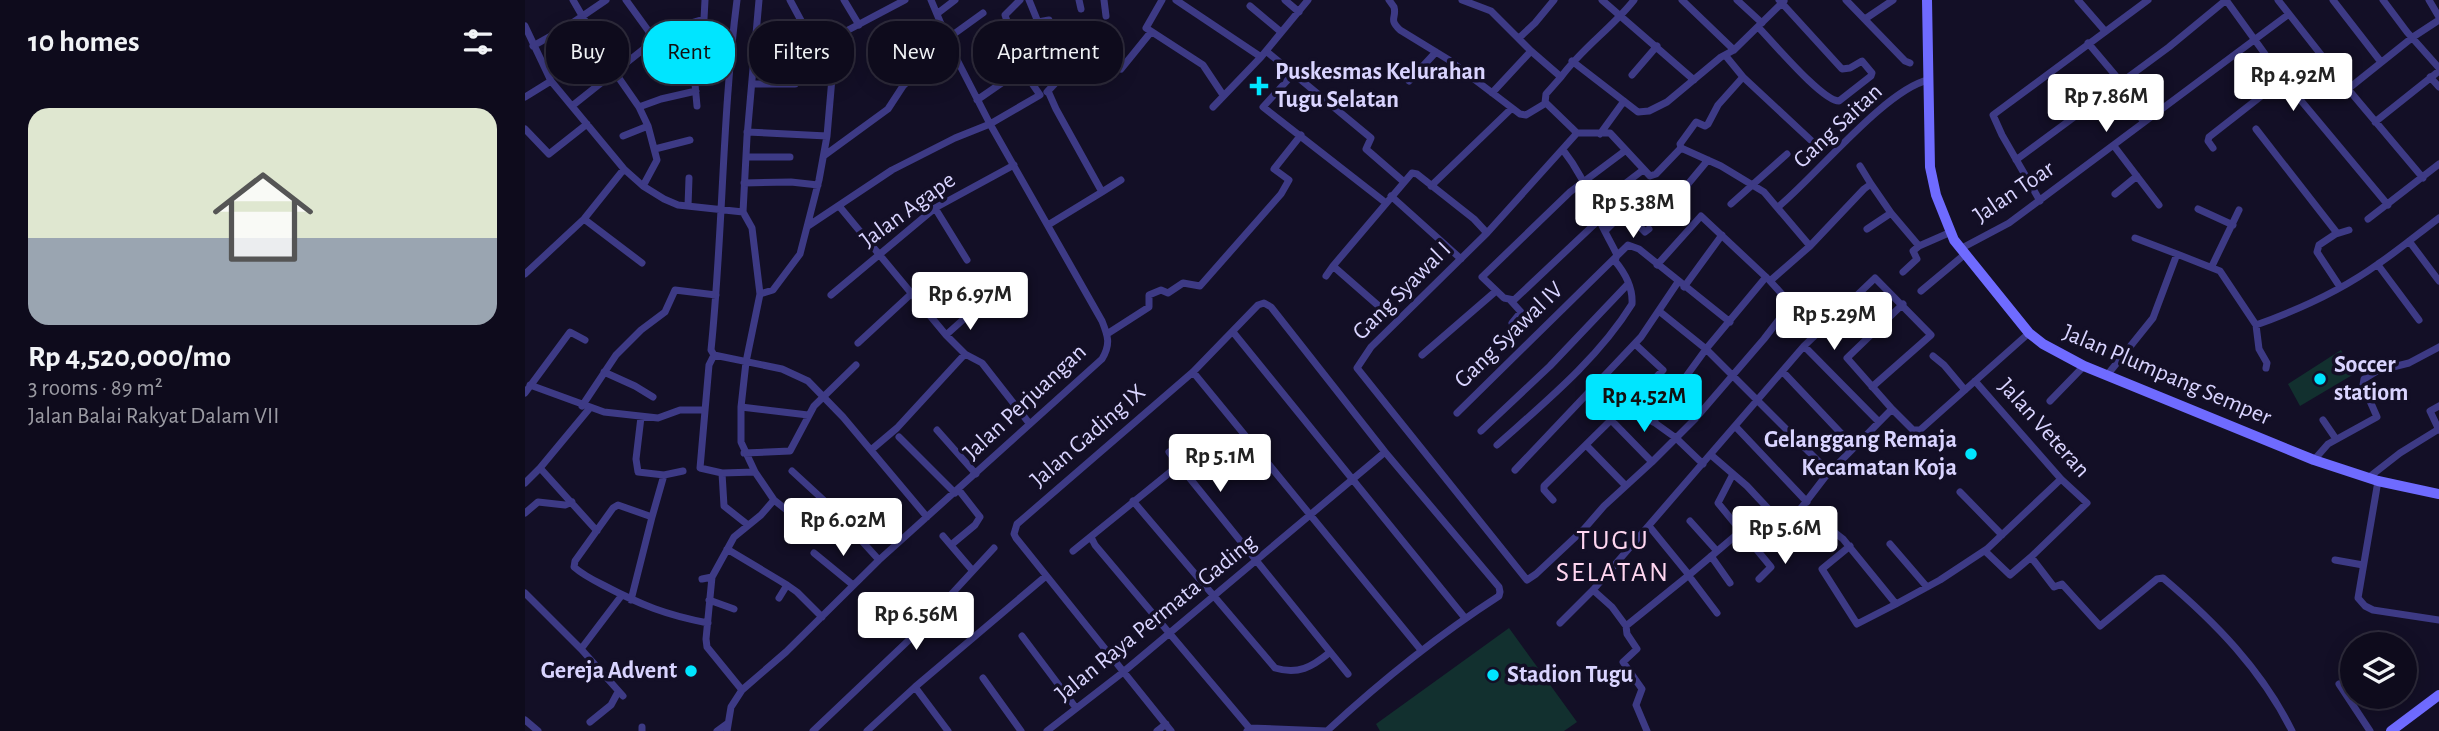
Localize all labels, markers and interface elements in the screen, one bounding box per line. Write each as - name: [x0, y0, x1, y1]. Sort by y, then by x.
- chip: Buy: [546, 21, 629, 84]
- chip: Rent: [643, 21, 735, 84]
- chip: Filters: [749, 21, 854, 84]
- chip: New: [868, 21, 959, 84]
- chip: Apartment: [973, 21, 1123, 84]
- icon: filters: [459, 23, 497, 61]
- text: 10 homes: [28, 27, 139, 57]
- pin: Rp 4.92M: [2221, 54, 2365, 113]
- place label: Puskesmas Kelurahan Tugu Selatan: [1275, 60, 1486, 112]
- text: Rp 4.92M: [2250, 64, 2336, 87]
- pin: Rp 7.86M: [2034, 74, 2178, 134]
- marker: Puskesmas Kelurahan Tugu Selatan: [1249, 76, 1269, 96]
- street label: Gang Saitan: [1789, 79, 1887, 173]
- text: Rp 7.86M: [2064, 85, 2148, 108]
- icon: home: [200, 154, 326, 280]
- street label: Jalan Toar: [1969, 156, 2059, 228]
- street label: Jalan Agape: [856, 168, 960, 252]
- pin: Rp 5.38M: [1561, 180, 1705, 240]
- text: Rp 5.38M: [1591, 191, 1675, 214]
- street label: Gang Syawal I: [1348, 237, 1456, 345]
- pin: Rp 6.97M: [898, 272, 1042, 332]
- street label: Gang Syawal IV: [1450, 277, 1568, 393]
- text: Rp 6.97M: [928, 283, 1012, 306]
- pin: Rp 5.29M: [1762, 292, 1906, 352]
- text: Rp 5.29M: [1792, 303, 1876, 326]
- street label: Jalan Plumpang Semper: [2059, 320, 2275, 430]
- street label: Jalan Perjuangan: [959, 339, 1091, 465]
- text: Rp 4,520,000/mo: [28, 342, 231, 372]
- place label: Soccer statiom: [2334, 353, 2408, 405]
- marker: Soccer statiom: [2312, 371, 2328, 387]
- pin: Rp 4.52M: [1572, 374, 1716, 434]
- street label: Jalan Veteran: [1994, 374, 2094, 482]
- text: 3 rooms · 89 m²: [28, 377, 163, 400]
- street label: Jalan Gading IX: [1026, 380, 1150, 492]
- text: Rp 4.52M: [1602, 385, 1686, 408]
- text: Jalan Balai Rakyat Dalam VII: [28, 405, 279, 428]
- place label: Gelanggang Remaja Kecamatan Koja: [1764, 428, 1957, 480]
- pin: Rp 5.1M: [1155, 434, 1285, 494]
- text: Rp 5.1M: [1185, 445, 1255, 468]
- marker: Gelanggang Remaja Kecamatan Koja: [1963, 446, 1979, 462]
- pin: Rp 6.02M: [771, 498, 915, 558]
- pin: Rp 5.6M: [1720, 506, 1850, 566]
- text: Rp 6.02M: [800, 509, 886, 532]
- text: Rp 5.6M: [1748, 517, 1822, 540]
- district label: TUGU SELATAN: [1556, 527, 1670, 587]
- street label: Jalan Raya Permata Gading: [1051, 530, 1261, 706]
- pin: Rp 6.56M: [844, 592, 988, 652]
- text: Rp 6.56M: [874, 603, 958, 626]
- map controls: [2340, 632, 2417, 709]
- button: layers: [2340, 632, 2417, 709]
- place label: Gereja Advent: [541, 659, 677, 683]
- marker: Gereja Advent: [683, 663, 699, 679]
- place label: Stadion Tugu: [1507, 663, 1634, 687]
- marker: Stadion Tugu: [1485, 667, 1501, 683]

